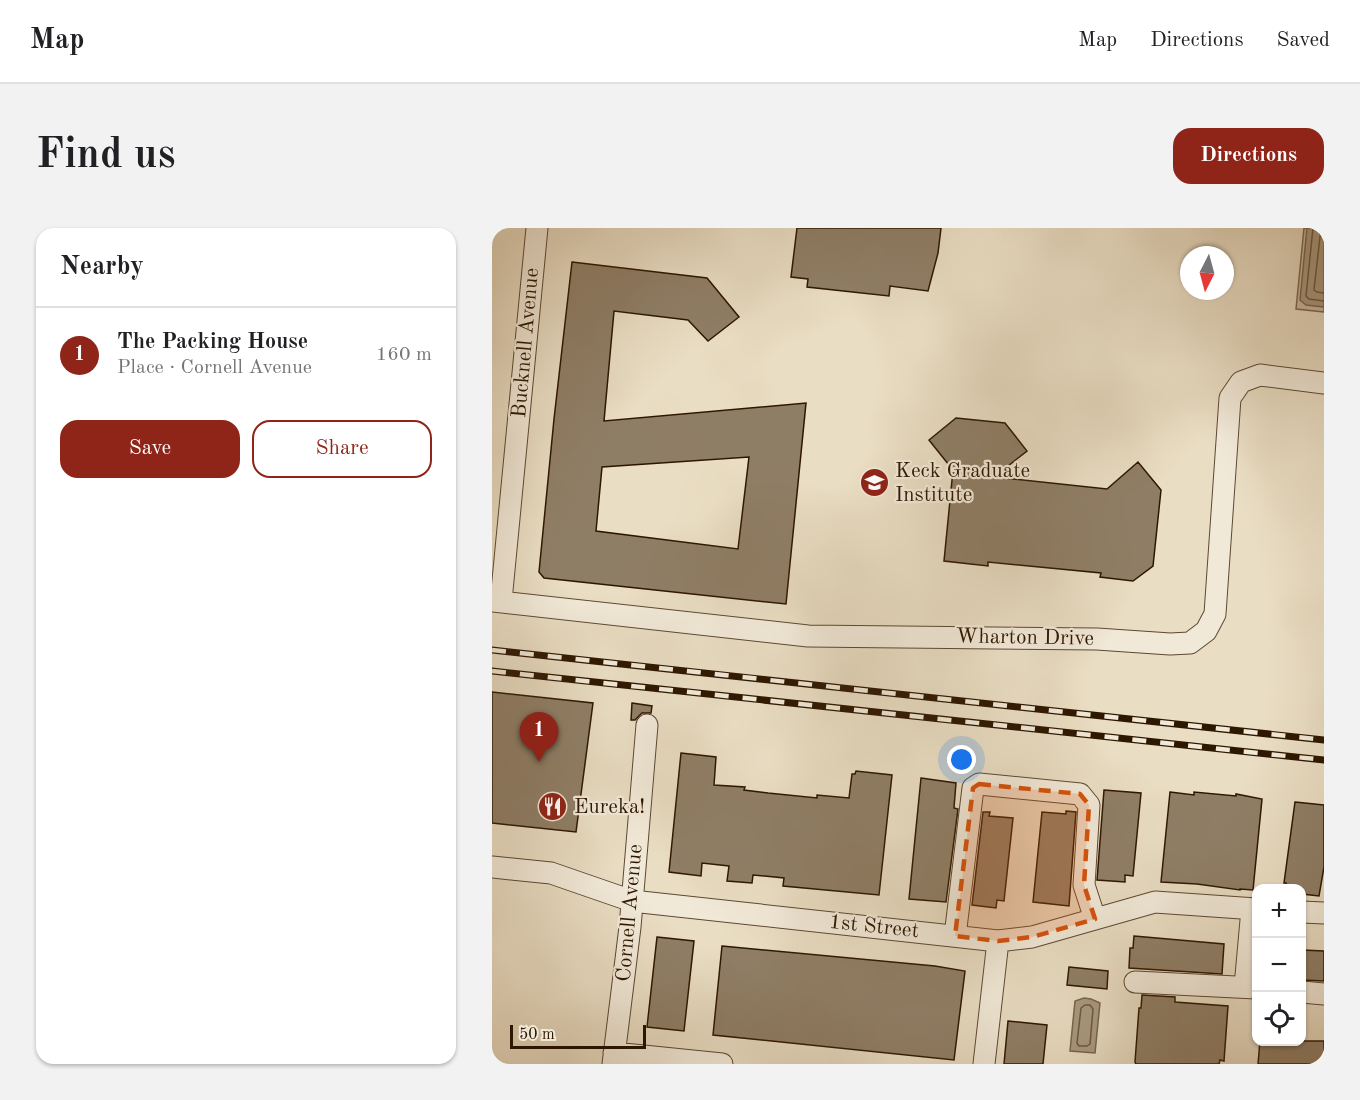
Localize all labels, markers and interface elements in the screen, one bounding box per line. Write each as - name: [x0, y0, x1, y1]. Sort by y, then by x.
- text: Map: [30, 27, 84, 55]
- text: Map: [1078, 30, 1117, 51]
- text: Directions: [1150, 30, 1244, 51]
- text: Saved: [1277, 30, 1330, 51]
- button: Directions: [1173, 128, 1324, 184]
- text: Find us: [36, 135, 175, 177]
- north arrow: [1180, 246, 1234, 300]
- text: Nearby: [60, 254, 144, 280]
- street label: Bucknell Avenue: [509, 267, 543, 419]
- text: The Packing House: [117, 331, 308, 353]
- text: 1: [74, 345, 85, 365]
- text: 160 m: [376, 345, 432, 365]
- text: Place · Cornell Avenue: [117, 358, 312, 378]
- button: Save: [60, 420, 240, 478]
- button: Share: [252, 420, 432, 478]
- place label: Keck Graduate Institute: [895, 461, 1030, 506]
- school or university icon: Keck Graduate Institute: [858, 467, 890, 499]
- street label: Wharton Drive: [956, 626, 1094, 650]
- pin: 1: [520, 712, 558, 762]
- your location: [947, 745, 976, 774]
- restaurant icon: Eureka!: [537, 791, 569, 823]
- place label: Eureka!: [574, 797, 645, 818]
- street label: Cornell Avenue: [614, 843, 646, 983]
- map controls: [1252, 884, 1306, 1046]
- button: +: [1252, 884, 1306, 938]
- street label: 1st Street: [828, 912, 920, 942]
- button: −: [1252, 938, 1306, 992]
- button: locate: [1252, 992, 1306, 1046]
- scale bar: [510, 1022, 646, 1050]
- text: 50 m: [519, 1027, 555, 1043]

